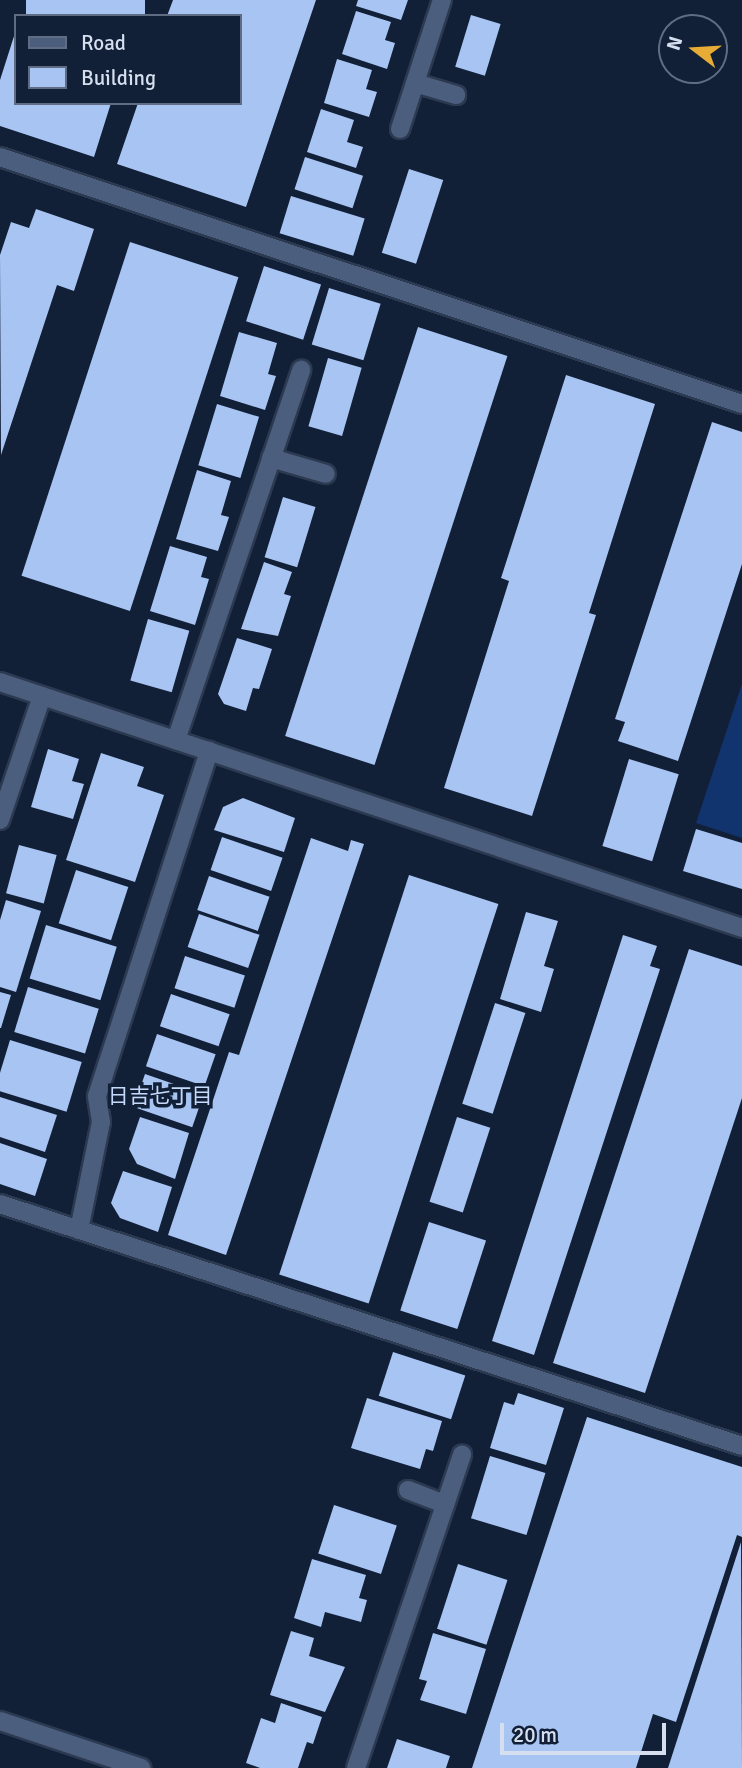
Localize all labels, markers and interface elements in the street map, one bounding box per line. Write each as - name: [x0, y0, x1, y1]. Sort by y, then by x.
- legend: [14, 14, 242, 105]
- north arrow: [658, 14, 728, 84]
- text: Road: [81, 30, 126, 56]
- text: N: [661, 34, 688, 53]
- text: Building: [81, 65, 156, 91]
- district label: 日吉七丁目: [108, 1083, 212, 1109]
- scale bar: [504, 1708, 670, 1752]
- text: 20 m: [513, 1722, 557, 1748]

